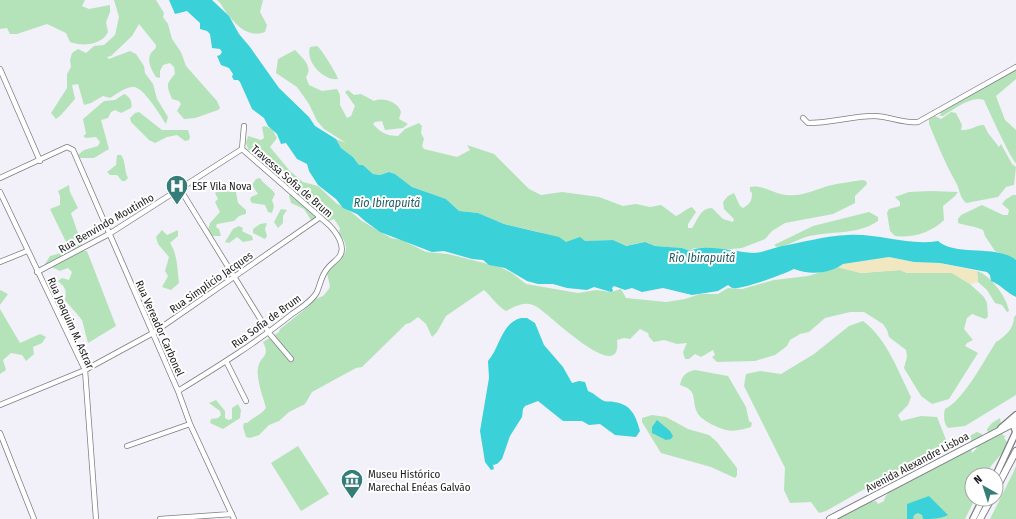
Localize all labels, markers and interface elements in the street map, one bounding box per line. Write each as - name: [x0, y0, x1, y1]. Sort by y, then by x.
- street label: Travessa Sofia de Brum: [248, 142, 335, 220]
- hospital icon: ESF Vila Nova: [164, 173, 190, 206]
- place label: ESF Vila Nova: [192, 180, 252, 193]
- street label: Rua Benvindo Moutinho: [56, 191, 156, 256]
- water label: Rio Ibirapuitã: [354, 196, 420, 210]
- street label: Rua Simplicio Jacques: [167, 249, 256, 316]
- water label: Rio Ibirapuitã: [669, 251, 735, 265]
- street label: Rua Joaquim M. Astrar: [45, 275, 97, 371]
- street label: Rua Vereador Carbonel: [133, 278, 187, 378]
- street label: Rua Sofia de Brum: [229, 292, 304, 351]
- street label: Avenida Alexandre Lisboa: [863, 430, 971, 495]
- museum icon: Museu Histórico Marechal Enéas Galvão: [339, 467, 365, 500]
- north arrow: [964, 467, 1004, 507]
- place label: Museu Histórico Marechal Enéas Galvão: [368, 468, 471, 494]
- text: N: [971, 472, 985, 487]

